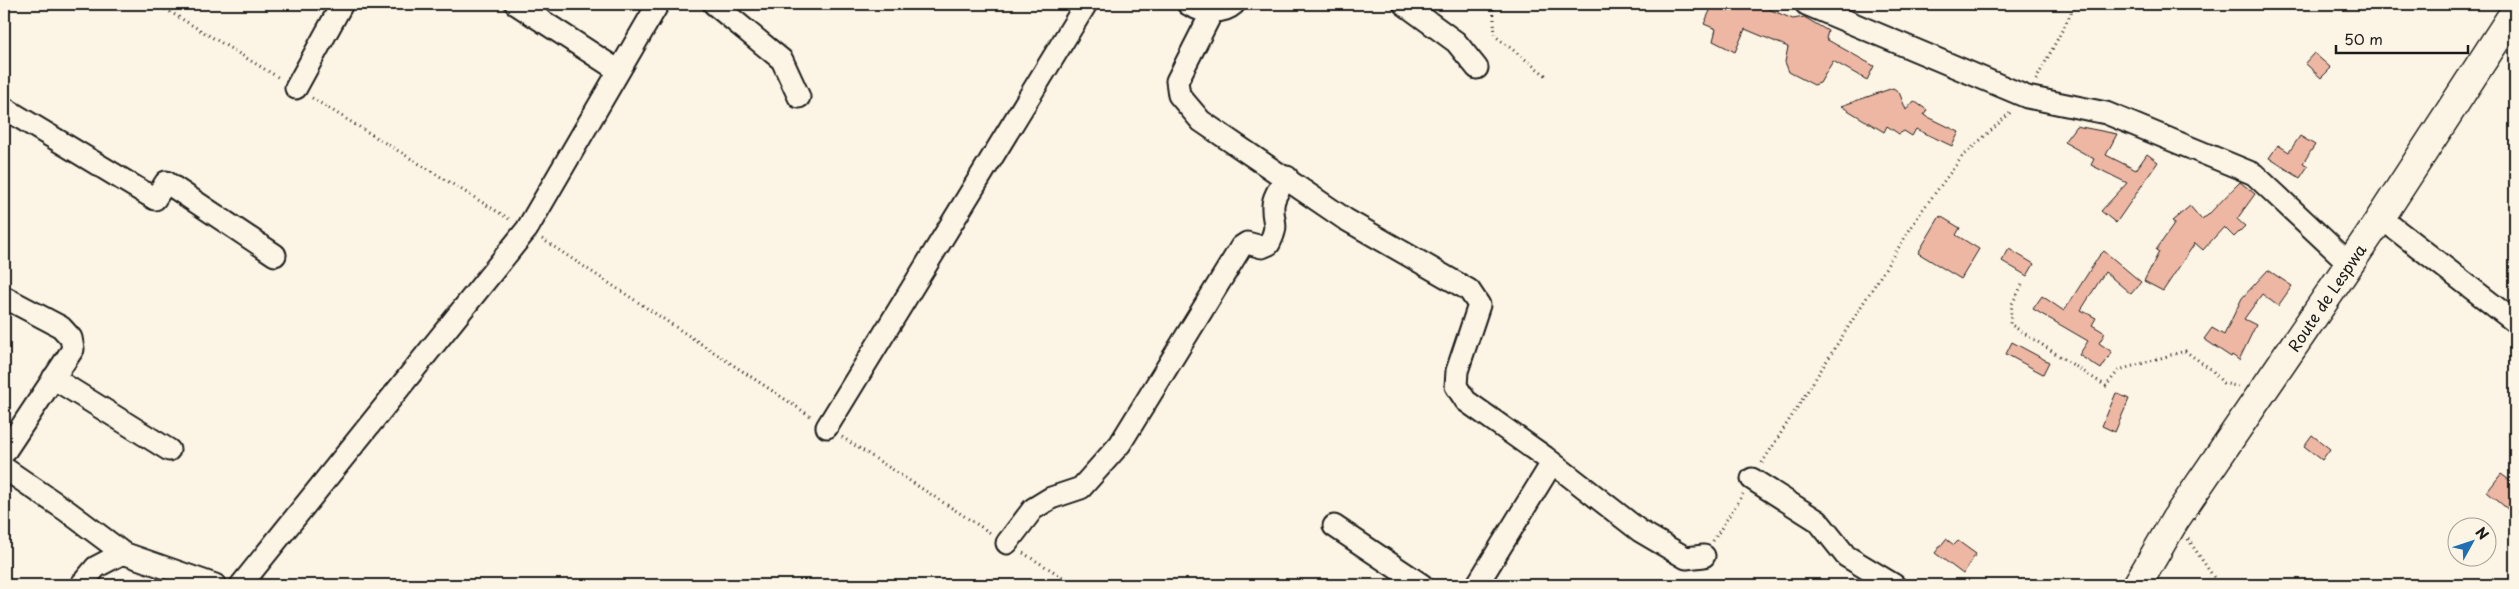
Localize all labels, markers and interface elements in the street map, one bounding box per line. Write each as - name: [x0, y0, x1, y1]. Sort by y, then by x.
- scale bar: [2336, 22, 2469, 54]
- text: 50 m: [2344, 27, 2383, 50]
- street label: Route de Lespwa: [2281, 239, 2371, 356]
- north arrow: [2446, 516, 2496, 566]
- text: N: [2471, 522, 2494, 544]

